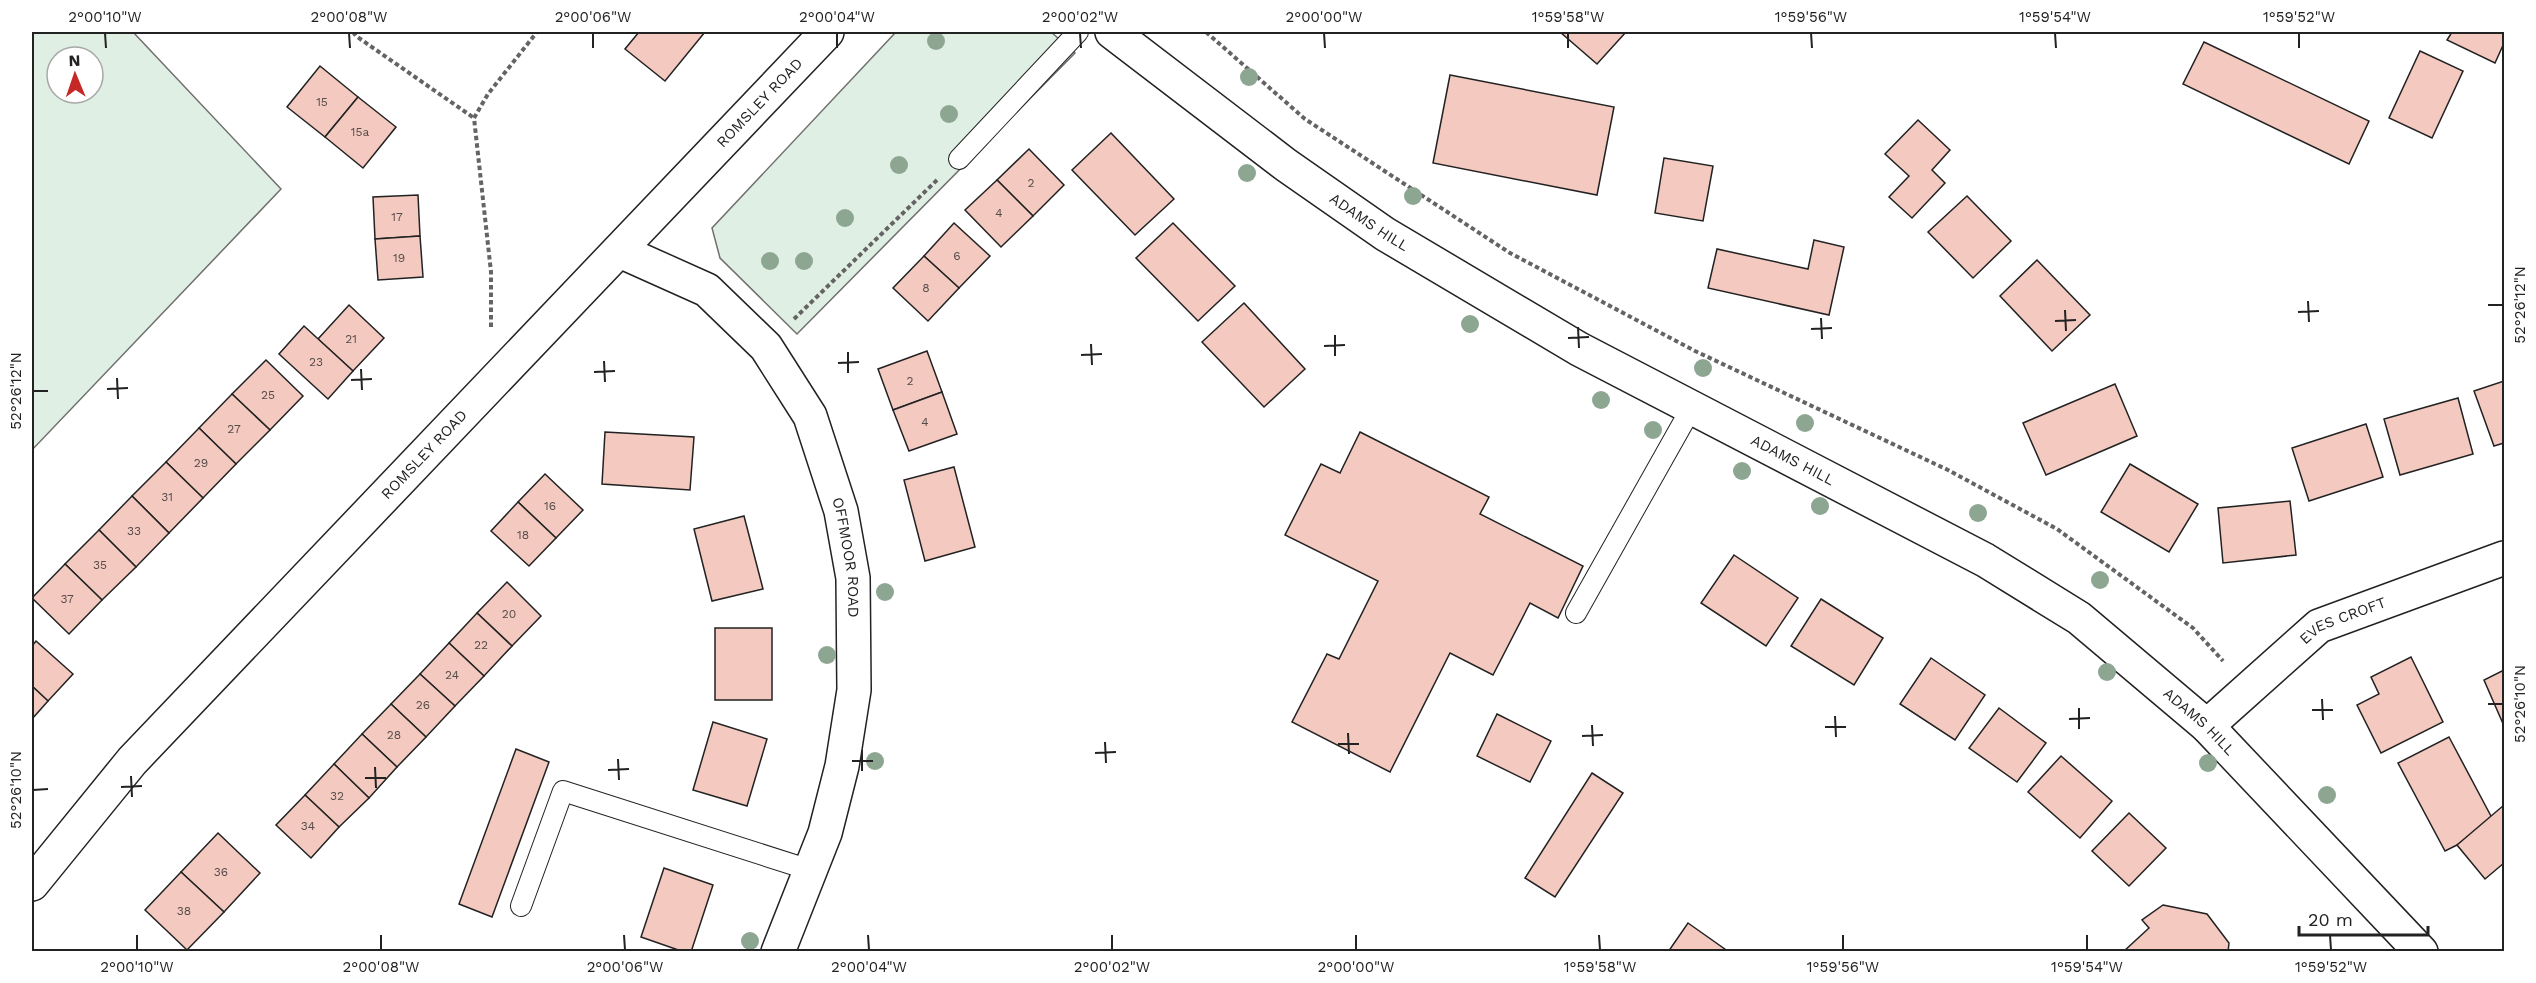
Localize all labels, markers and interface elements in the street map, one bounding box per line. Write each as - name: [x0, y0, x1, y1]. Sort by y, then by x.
- text: 2°00'10"W: [68, 8, 142, 26]
- text: 2°00'08"W: [311, 8, 387, 26]
- text: 2°00'06"W: [555, 8, 631, 26]
- text: 2°00'04"W: [799, 8, 875, 26]
- text: 2°00'02"W: [1042, 8, 1118, 26]
- text: 2°00'00"W: [1286, 8, 1362, 26]
- text: 1°59'58"W: [1532, 8, 1604, 26]
- text: 1°59'56"W: [1775, 8, 1847, 26]
- text: 1°59'54"W: [2019, 8, 2091, 26]
- text: 1°59'52"W: [2263, 8, 2335, 26]
- north arrow: [45, 45, 105, 105]
- text: N: [68, 51, 81, 70]
- street label: ROMSLEY ROAD: [713, 54, 806, 151]
- house number: 15: [316, 95, 328, 109]
- house number: 15a: [351, 125, 369, 139]
- house number: 2: [1028, 176, 1035, 190]
- street label: ADAMS HILL: [1326, 189, 1412, 255]
- house number: 4: [995, 206, 1003, 220]
- house number: 17: [391, 210, 403, 224]
- house number: 6: [953, 249, 961, 263]
- house number: 19: [393, 251, 405, 265]
- text: 52°26'12"N: [2511, 266, 2529, 344]
- house number: 8: [922, 281, 930, 295]
- house number: 21: [345, 332, 357, 346]
- text: 52°26'12"N: [7, 352, 25, 430]
- house number: 23: [309, 355, 323, 369]
- house number: 2: [907, 374, 914, 388]
- house number: 25: [261, 388, 275, 402]
- street label: ROMSLEY ROAD: [377, 406, 471, 503]
- house number: 4: [921, 415, 929, 429]
- house number: 27: [227, 422, 241, 436]
- street label: ADAMS HILL: [1748, 431, 1837, 489]
- house number: 29: [194, 456, 208, 470]
- house number: 31: [161, 490, 173, 504]
- street label: OFFMOOR ROAD: [828, 495, 862, 618]
- house number: 16: [544, 499, 556, 513]
- house number: 33: [127, 524, 141, 538]
- house number: 18: [517, 528, 529, 542]
- house number: 35: [93, 558, 107, 572]
- house number: 37: [60, 592, 74, 606]
- street label: EVES CROFT: [2296, 593, 2388, 648]
- house number: 20: [502, 607, 516, 621]
- house number: 22: [474, 638, 488, 652]
- text: 52°26'10"N: [2511, 665, 2529, 743]
- house number: 24: [445, 668, 459, 682]
- street label: ADAMS HILL: [2160, 684, 2239, 759]
- house number: 26: [416, 698, 430, 712]
- house number: 28: [387, 728, 401, 742]
- text: 52°26'10"N: [7, 751, 25, 829]
- house number: 32: [330, 789, 344, 803]
- house number: 34: [301, 819, 315, 833]
- house number: 36: [214, 865, 228, 879]
- scale bar: [2299, 899, 2428, 937]
- house number: 38: [177, 904, 191, 918]
- text: 20 m: [2308, 909, 2353, 930]
- text: 2°00'10"W: [100, 958, 174, 976]
- text: 2°00'08"W: [343, 958, 419, 976]
- text: 2°00'06"W: [587, 958, 663, 976]
- text: 2°00'04"W: [831, 958, 907, 976]
- text: 2°00'02"W: [1074, 958, 1150, 976]
- text: 2°00'00"W: [1318, 958, 1394, 976]
- text: 1°59'58"W: [1564, 958, 1636, 976]
- text: 1°59'56"W: [1807, 958, 1879, 976]
- text: 1°59'54"W: [2051, 958, 2123, 976]
- text: 1°59'52"W: [2295, 958, 2367, 976]

